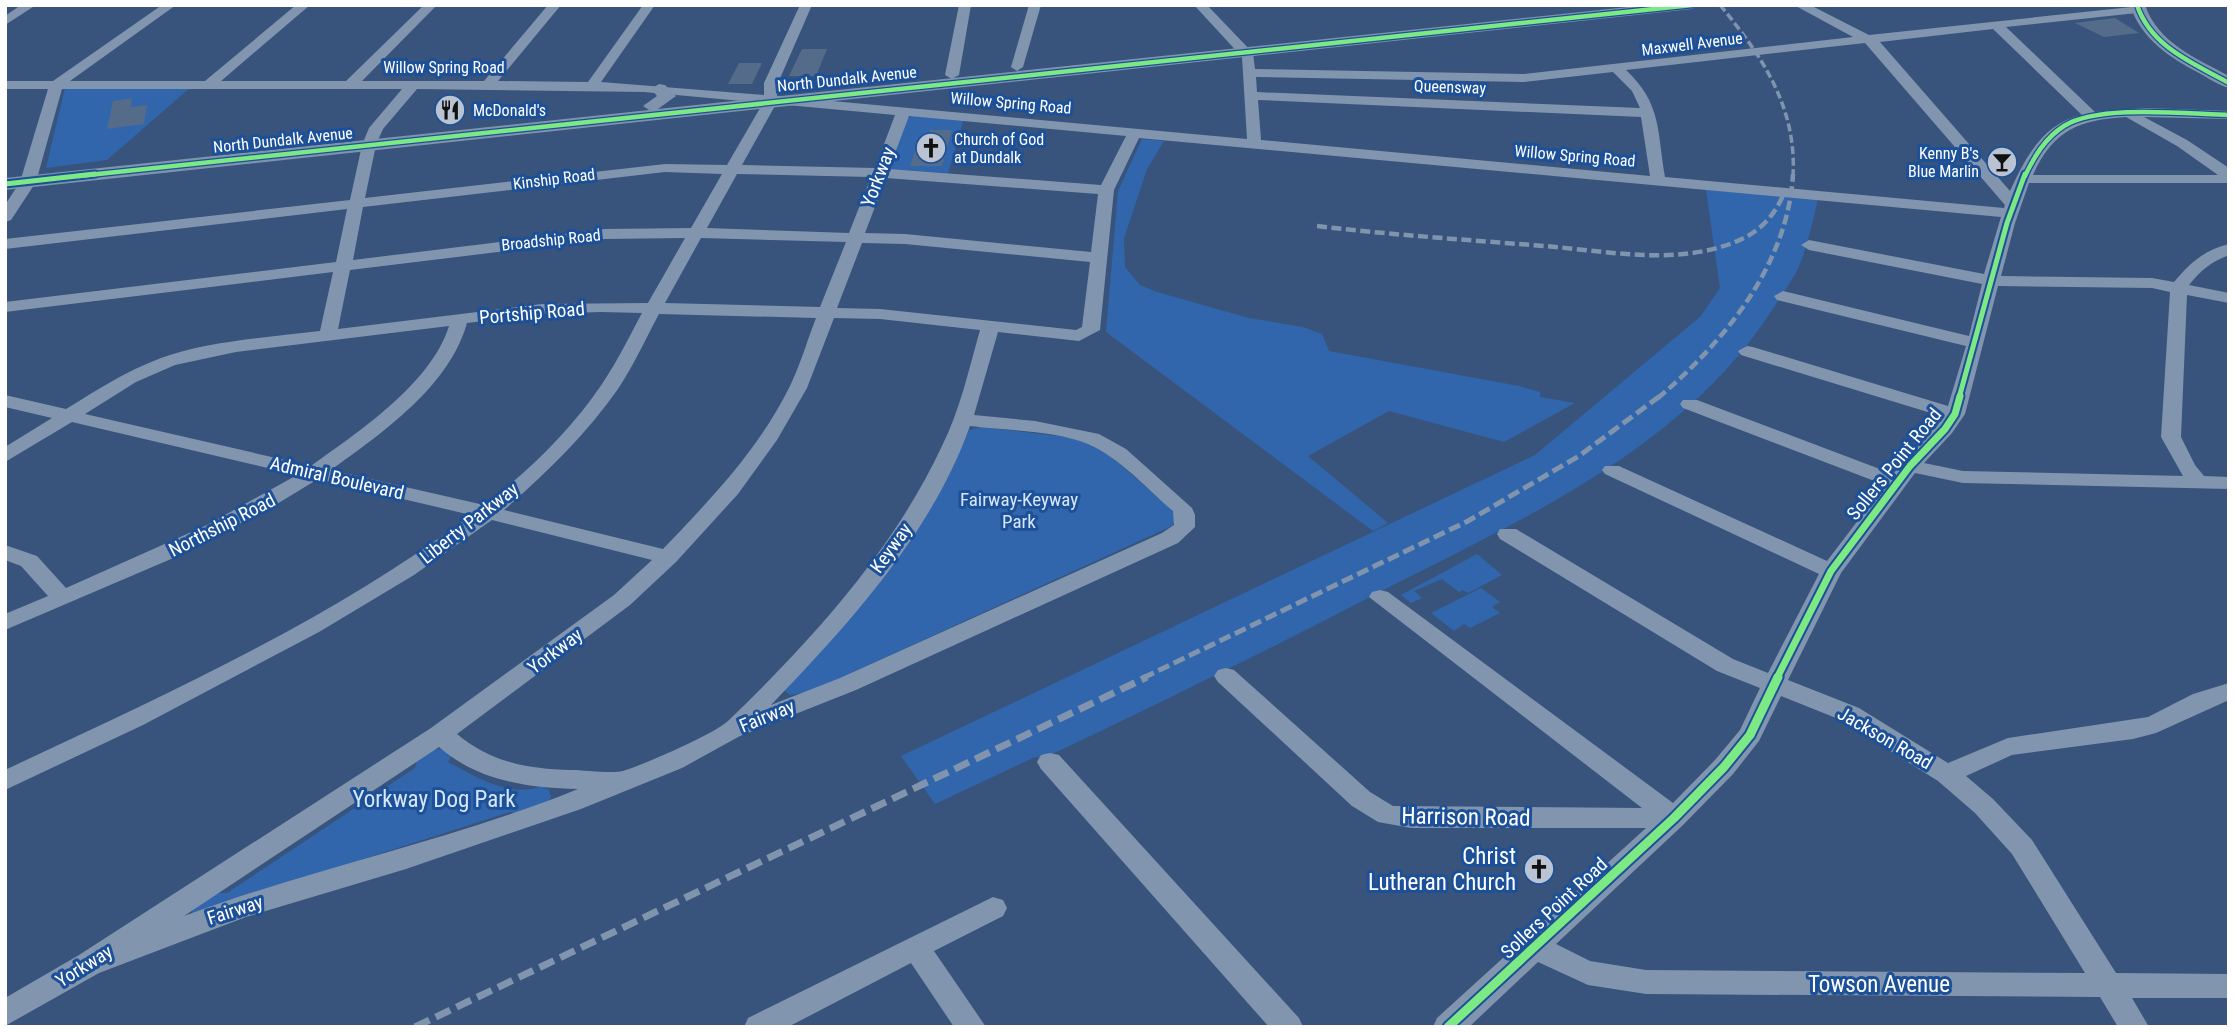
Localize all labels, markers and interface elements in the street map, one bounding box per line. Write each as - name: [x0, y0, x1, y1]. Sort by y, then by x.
- street label: Maxwell Avenue: [1640, 28, 1744, 60]
- street label: Willow Spring Road: [383, 58, 505, 77]
- street label: North Dundalk Avenue: [776, 62, 918, 96]
- street label: Queensway: [1414, 76, 1487, 98]
- street label: Willow Spring Road: [950, 88, 1072, 118]
- restaurant icon: McDonald's: [433, 93, 467, 127]
- place label: McDonald's: [473, 101, 546, 120]
- street label: North Dundalk Avenue: [212, 123, 354, 157]
- place label: Church of God at Dundalk: [954, 130, 1044, 167]
- church icon: Church of God at Dundalk: [914, 131, 948, 165]
- street label: Willow Spring Road: [1514, 141, 1636, 171]
- street label: Yorkway: [856, 144, 900, 210]
- place label: Kenny B's Blue Marlin: [1908, 144, 1979, 181]
- bar icon: Kenny B's Blue Marlin: [1985, 145, 2019, 179]
- street label: Kinship Road: [512, 165, 596, 193]
- street label: Broadship Road: [501, 225, 601, 255]
- street label: Portship Road: [478, 297, 586, 329]
- street label: Sollers Point Road: [1842, 403, 1946, 525]
- street label: Admiral Boulevard: [268, 451, 406, 505]
- street label: Liberty Parkway: [415, 477, 523, 569]
- street label: Northship Road: [165, 488, 279, 562]
- park label: Fairway-Keyway Park: [960, 488, 1078, 533]
- street label: Keyway: [865, 519, 917, 577]
- street label: Yorkway: [523, 623, 587, 679]
- street label: Fairway: [736, 695, 798, 737]
- street label: Jackson Road: [1834, 702, 1936, 774]
- park label: Yorkway Dog Park: [352, 786, 516, 813]
- street label: Harrison Road: [1401, 802, 1531, 832]
- place label: Christ Lutheran Church: [1368, 843, 1516, 896]
- church icon: Christ Lutheran Church: [1522, 852, 1556, 886]
- street label: Sollers Point Road: [1496, 853, 1612, 963]
- street label: Fairway: [204, 890, 266, 930]
- street label: Yorkway: [51, 940, 117, 992]
- street label: Towson Avenue: [1808, 971, 1950, 998]

